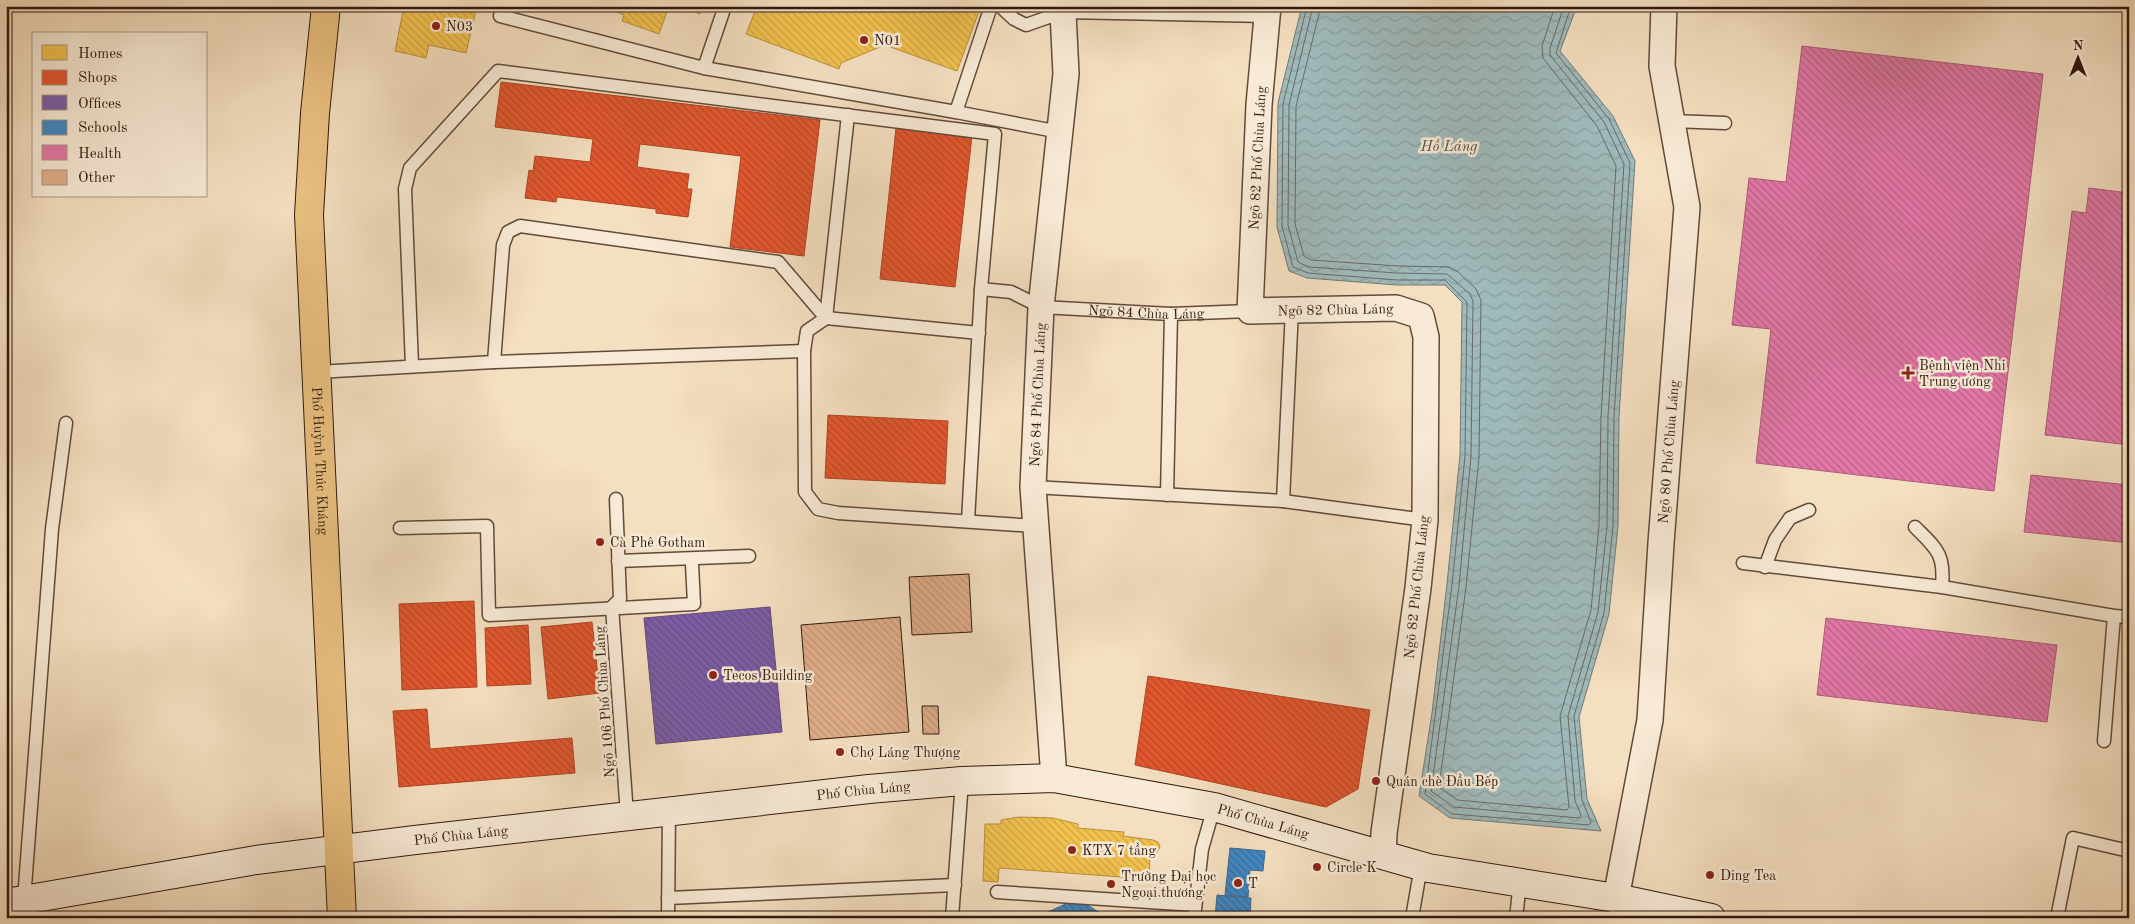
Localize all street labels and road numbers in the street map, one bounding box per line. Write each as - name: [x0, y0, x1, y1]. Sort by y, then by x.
- street label: Ngõ 82 Phố Chùa Láng: [1246, 85, 1269, 230]
- street label: Ngõ 82 Chùa Láng: [1277, 302, 1394, 318]
- street label: Ngõ 84 Chùa Láng: [1088, 304, 1205, 322]
- street label: Ngõ 84 Phố Chùa Láng: [1028, 322, 1048, 467]
- street label: Ngõ 80 Phố Chùa Láng: [1657, 379, 1682, 524]
- street label: Phố Huỳnh Thúc Kháng: [309, 387, 330, 536]
- street label: Ngõ 82 Phố Chùa Láng: [1402, 514, 1432, 659]
- street label: Ngõ 106 Phố Chùa Láng: [592, 625, 617, 778]
- street label: Phố Chùa Láng: [815, 779, 912, 803]
- street label: Phố Chùa Láng: [1215, 802, 1311, 842]
- street label: Phố Chùa Láng: [413, 824, 509, 848]

